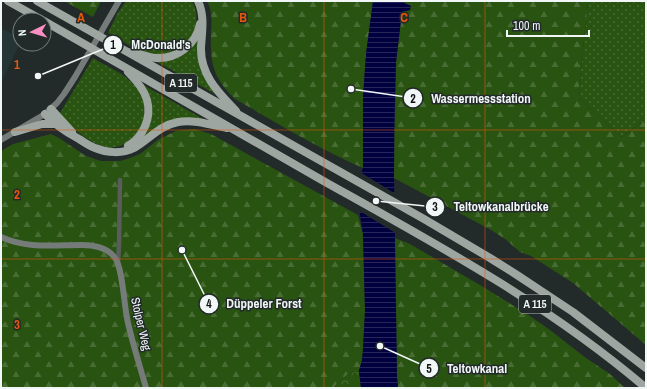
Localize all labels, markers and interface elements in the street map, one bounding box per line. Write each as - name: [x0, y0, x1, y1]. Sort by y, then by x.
- text: A: [77, 9, 85, 26]
- text: B: [239, 9, 247, 26]
- text: C: [400, 9, 408, 26]
- north arrow: [12, 12, 52, 52]
- scale bar: [507, 12, 589, 38]
- text: 100 m: [513, 18, 540, 34]
- text: N: [15, 29, 29, 37]
- callout: McDonald's: [103, 32, 199, 57]
- text: McDonald's: [131, 36, 191, 53]
- text: 1: [110, 37, 116, 53]
- text: 1: [14, 56, 20, 73]
- road number: A 115: [165, 74, 197, 92]
- callout: Wassermessstation: [403, 86, 539, 111]
- text: Wassermessstation: [431, 90, 531, 107]
- text: 2: [410, 91, 416, 107]
- text: 2: [14, 186, 20, 203]
- callout: Teltowkanalbrücke: [425, 194, 556, 219]
- text: Teltowkanalbrücke: [453, 198, 549, 215]
- text: 3: [432, 199, 438, 215]
- callout: Düppeler Forst: [199, 291, 310, 316]
- text: Düppeler Forst: [226, 295, 302, 312]
- road number: A 115: [519, 295, 551, 313]
- street label: Stolper Weg: [127, 296, 155, 353]
- text: 4: [206, 296, 212, 312]
- text: 3: [14, 316, 20, 333]
- callout: Teltowkanal: [419, 356, 516, 381]
- text: Teltowkanal: [447, 360, 507, 377]
- text: 5: [426, 361, 432, 377]

